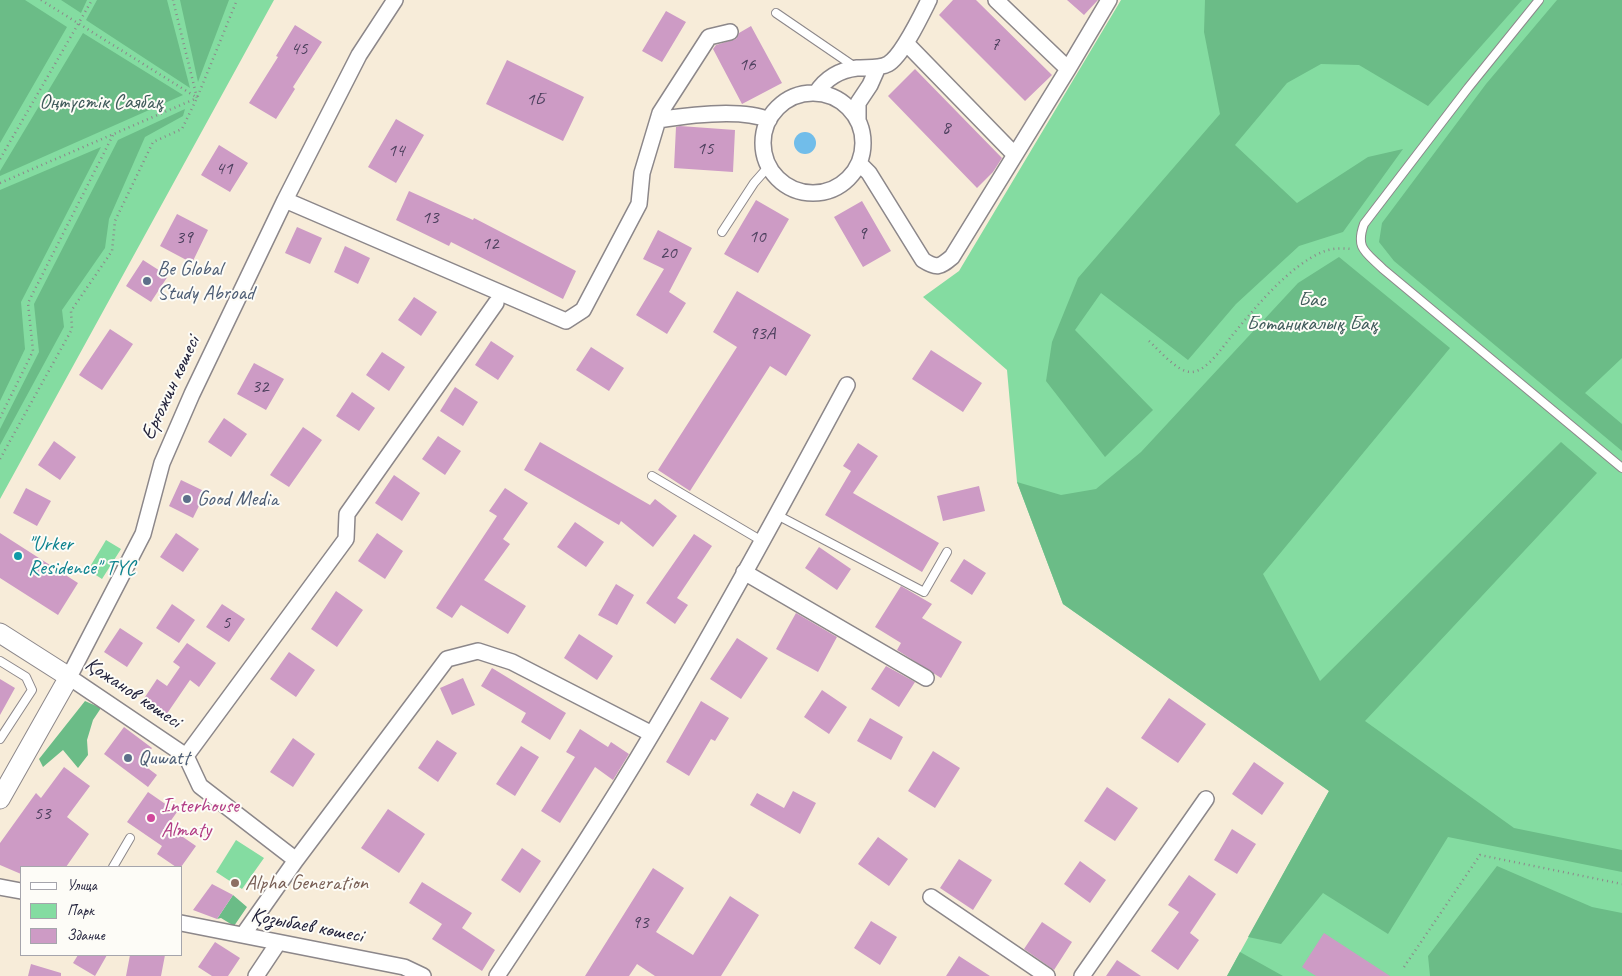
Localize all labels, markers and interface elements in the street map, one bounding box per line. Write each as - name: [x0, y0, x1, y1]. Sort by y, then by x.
- house number: 7: [991, 34, 999, 56]
- house number: 45: [290, 38, 308, 60]
- house number: 16: [738, 54, 756, 76]
- park label: Оңтүстік Саябақ: [39, 89, 163, 115]
- house number: 1Б: [526, 89, 544, 111]
- house number: 8: [942, 117, 950, 139]
- house number: 15: [696, 138, 714, 160]
- house number: 14: [387, 140, 405, 162]
- house number: 41: [215, 158, 233, 180]
- house number: 13: [421, 207, 439, 229]
- house number: 9: [858, 223, 866, 245]
- house number: 10: [748, 226, 766, 248]
- house number: 39: [175, 227, 193, 249]
- house number: 12: [481, 233, 499, 255]
- house number: 20: [659, 242, 677, 264]
- place label: Be Global Study Abroad: [157, 256, 254, 306]
- marker: Be Global Study Abroad: [141, 275, 153, 287]
- park label: Бас Ботаникалық Бақ: [1247, 287, 1377, 337]
- house number: 93А: [749, 323, 775, 345]
- street label: Ерғожин көшесі: [136, 332, 206, 444]
- house number: 32: [251, 376, 269, 398]
- place label: Good Media: [197, 486, 278, 512]
- marker: Good Media: [181, 493, 193, 505]
- place label: "Urker Residence" ТҮС: [28, 531, 136, 581]
- marker: "Urker Residence" ТҮС: [12, 550, 24, 562]
- house number: 5: [222, 612, 230, 634]
- street label: Қожанов көшесі: [80, 652, 186, 734]
- place label: Quwatt: [138, 745, 189, 771]
- marker: Quwatt: [122, 752, 134, 764]
- place label: Interhouse Almaty: [161, 793, 239, 843]
- house number: 53: [33, 803, 51, 825]
- marker: Interhouse Almaty: [145, 812, 157, 824]
- legend: [20, 866, 182, 956]
- place label: Alpha Generation: [245, 870, 368, 896]
- text: Улица: [67, 876, 97, 895]
- marker: Alpha Generation: [229, 877, 241, 889]
- text: Парк: [67, 901, 94, 920]
- street label: Қозыбаев көшесі: [249, 903, 365, 949]
- house number: 93: [631, 912, 649, 934]
- text: Здание: [67, 926, 105, 945]

